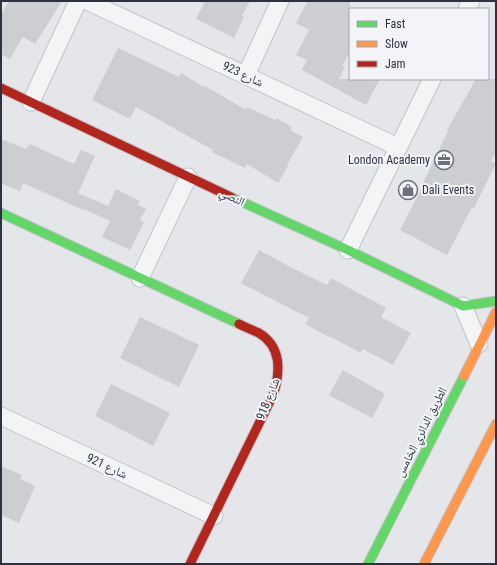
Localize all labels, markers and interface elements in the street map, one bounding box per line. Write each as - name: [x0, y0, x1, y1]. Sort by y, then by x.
- legend: [349, 8, 489, 80]
- text: Fast: [385, 17, 406, 31]
- text: Slow: [385, 37, 408, 51]
- text: Jam: [385, 57, 406, 71]
- street label: شارع 923: [220, 58, 266, 90]
- office icon: London Academy: [433, 149, 455, 171]
- place label: London Academy: [348, 153, 430, 167]
- shop icon: Dali Events: [397, 179, 419, 201]
- place label: Dali Events: [422, 183, 474, 197]
- street label: النصي: [216, 185, 247, 212]
- street label: شارع 918: [253, 376, 284, 422]
- street label: الطريق الدائري الخامس: [392, 385, 452, 481]
- street label: شارع 921: [84, 450, 130, 482]

